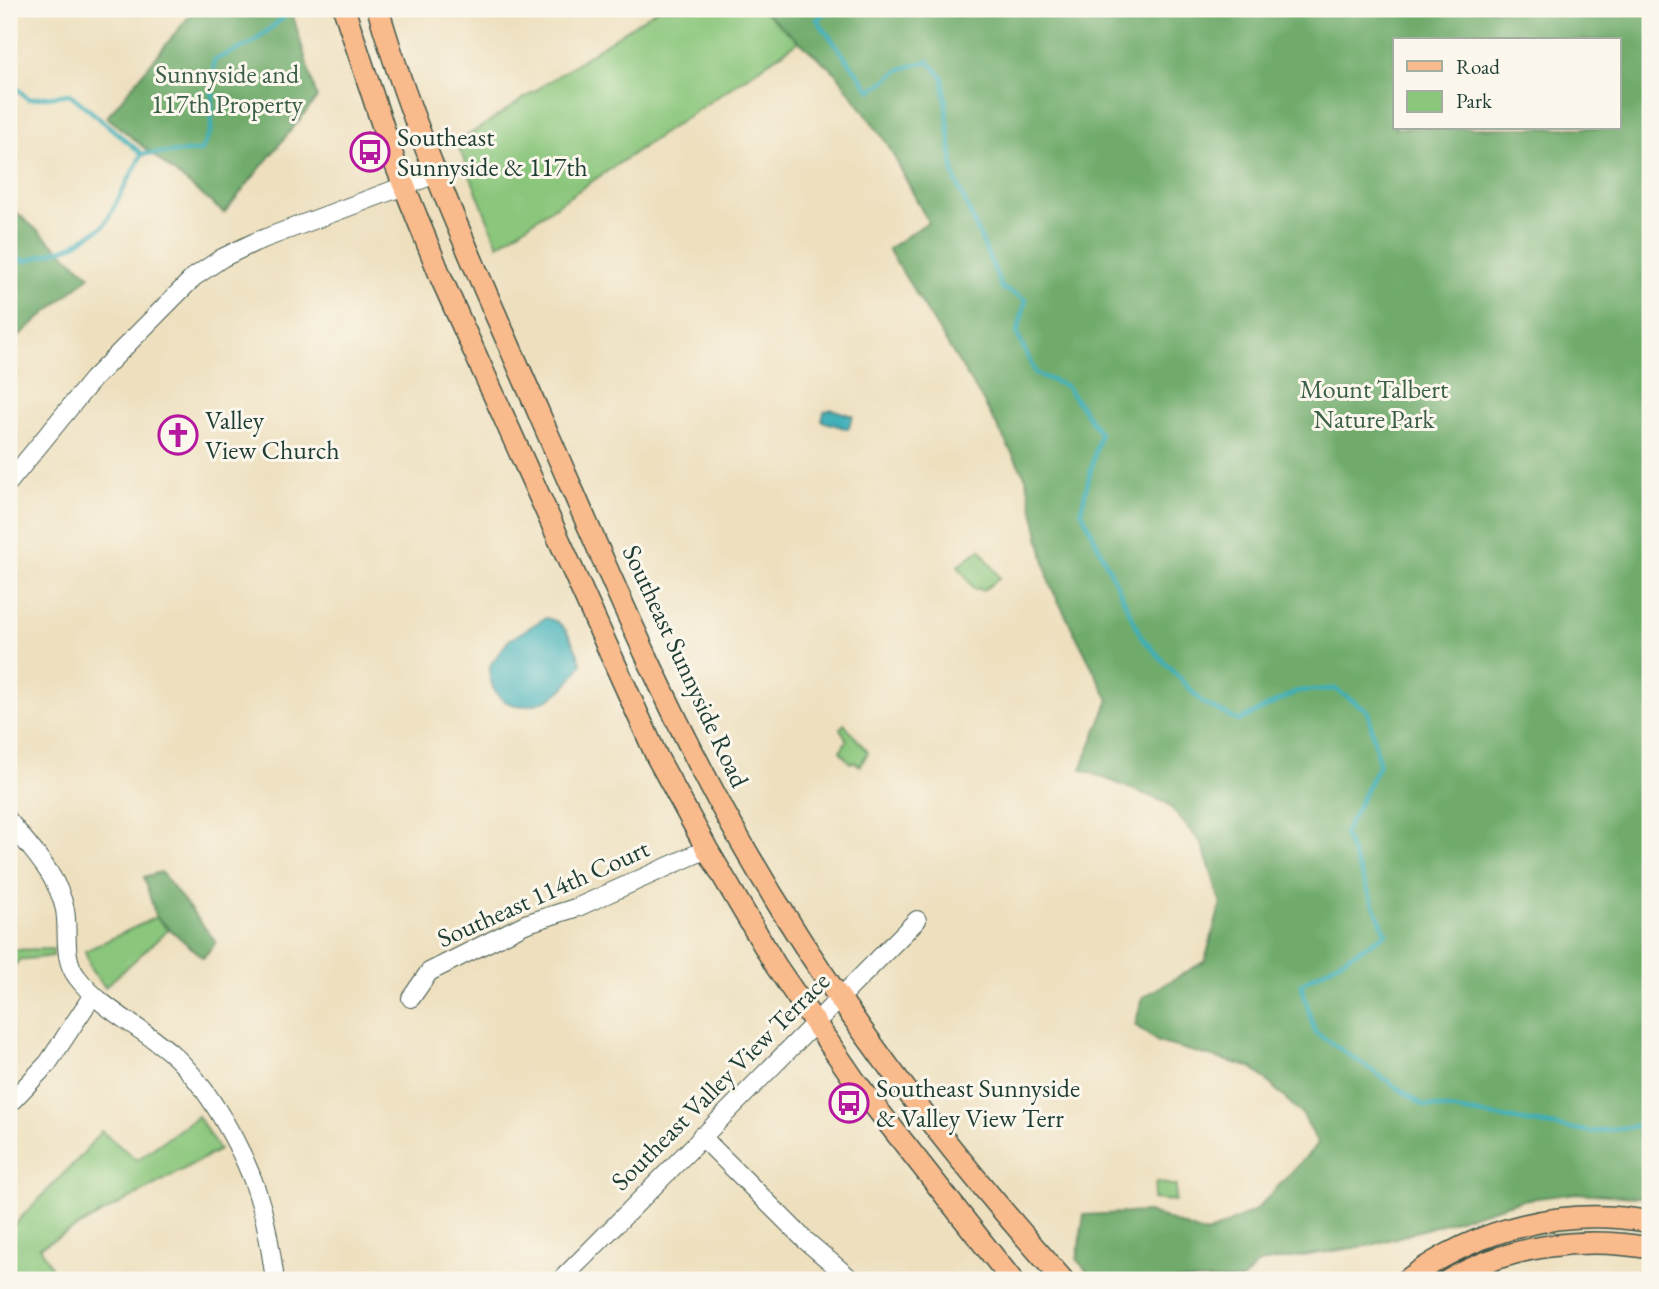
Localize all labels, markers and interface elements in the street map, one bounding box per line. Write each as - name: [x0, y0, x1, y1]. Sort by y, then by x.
- legend: [1393, 38, 1620, 130]
- text: Road: [1456, 53, 1500, 80]
- park label: Sunnyside and 117th Property: [151, 57, 304, 121]
- text: Park: [1456, 87, 1493, 114]
- place label: Southeast Sunnyside & 117th: [397, 120, 588, 184]
- bus stop icon: Southeast Sunnyside & 117th: [349, 131, 391, 173]
- park label: Mount Talbert Nature Park: [1300, 372, 1448, 436]
- place label: Valley View Church: [205, 403, 340, 467]
- church icon: Valley View Church: [157, 414, 199, 456]
- street label: Southeast Sunnyside Road: [615, 539, 757, 793]
- street label: Southeast 114th Court: [432, 831, 654, 955]
- street label: Southeast Valley View Terrace: [603, 964, 837, 1198]
- place label: Southeast Sunnyside & Valley View Terr: [876, 1071, 1080, 1135]
- bus stop icon: Southeast Sunnyside & Valley View Terr: [828, 1082, 870, 1124]

